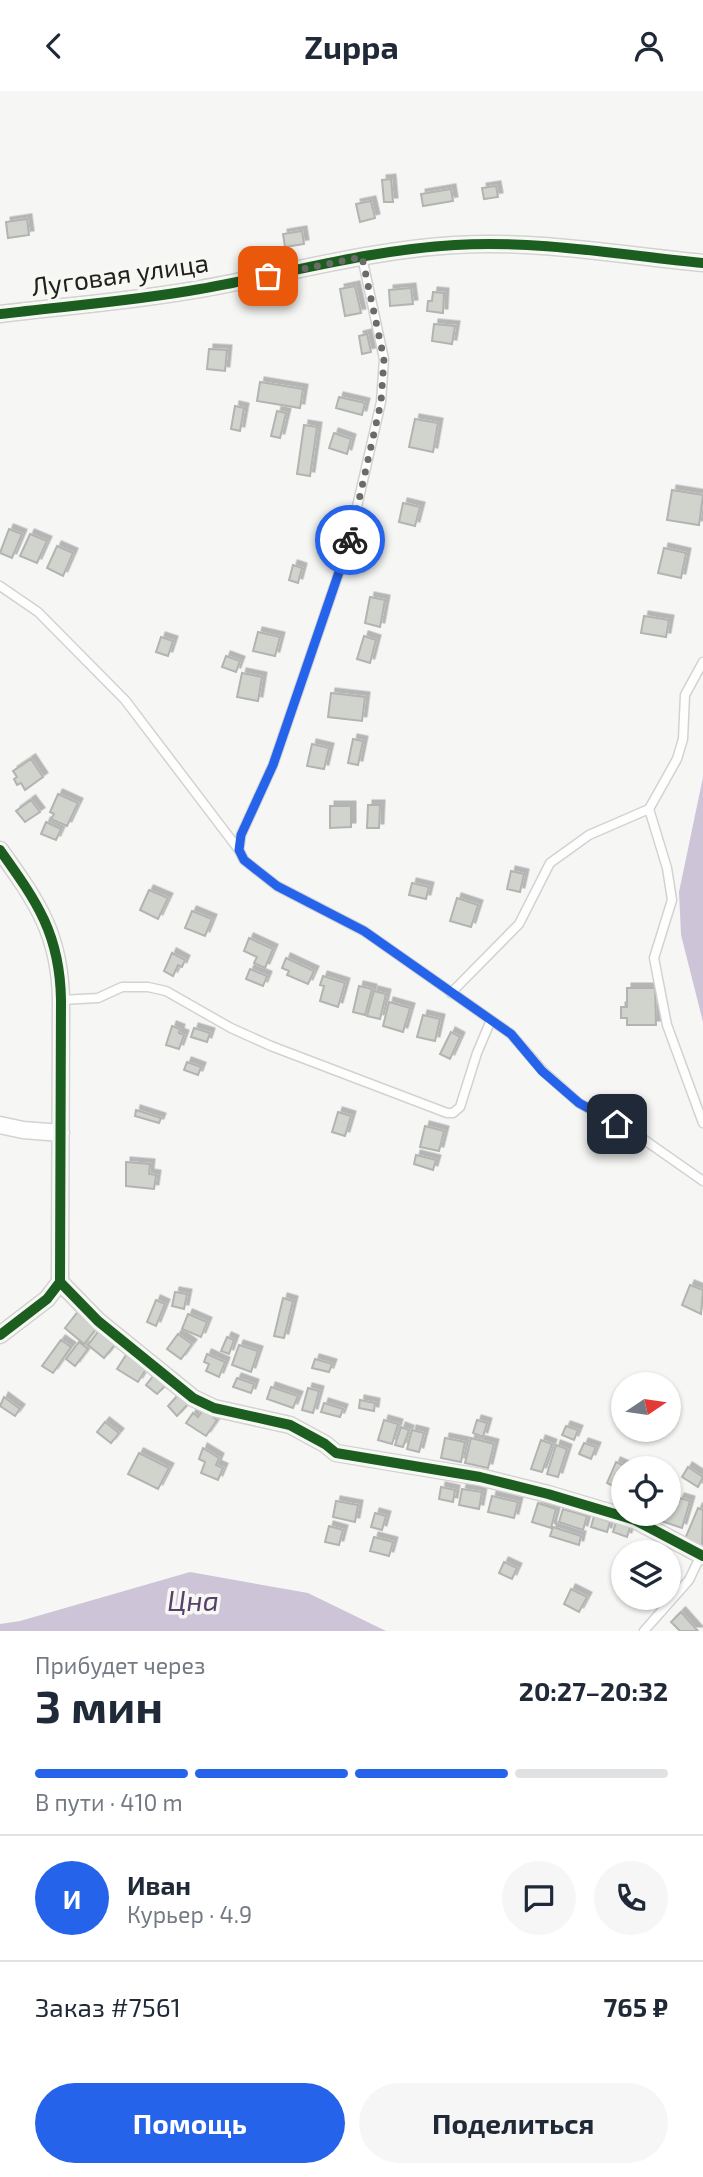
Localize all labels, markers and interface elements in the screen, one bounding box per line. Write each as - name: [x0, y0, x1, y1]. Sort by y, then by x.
- icon: back: [35, 27, 73, 65]
- text: Zuppa: [304, 27, 399, 65]
- icon: person: [630, 27, 668, 65]
- street label: Луговая улица: [29, 246, 211, 302]
- pin: [238, 246, 298, 306]
- icon: bag: [249, 257, 287, 295]
- courier: [315, 505, 385, 575]
- icon: bike: [331, 521, 369, 559]
- pin: [587, 1094, 647, 1154]
- icon: home: [598, 1105, 636, 1143]
- north arrow: [611, 1372, 681, 1442]
- map controls: [611, 1372, 681, 1610]
- button: locate: [611, 1456, 681, 1526]
- button: layers: [611, 1540, 681, 1610]
- water label: Цна: [167, 1583, 219, 1617]
- text: Прибудет через: [35, 1651, 205, 1679]
- text: 20:27–20:32: [519, 1675, 668, 1706]
- text: 3 мин: [35, 1677, 163, 1732]
- text: В пути · 410 m: [35, 1788, 183, 1816]
- button: chat: [502, 1861, 576, 1935]
- button: phone: [594, 1861, 668, 1935]
- text: Иван: [127, 1869, 191, 1900]
- text: И: [63, 1883, 81, 1914]
- text: Курьер · 4.9: [127, 1900, 252, 1928]
- text: Заказ #7561: [35, 1991, 181, 2022]
- text: 765 ₽: [604, 1991, 668, 2022]
- button: Помощь: [35, 2083, 345, 2163]
- button: Поделиться: [359, 2083, 668, 2163]

